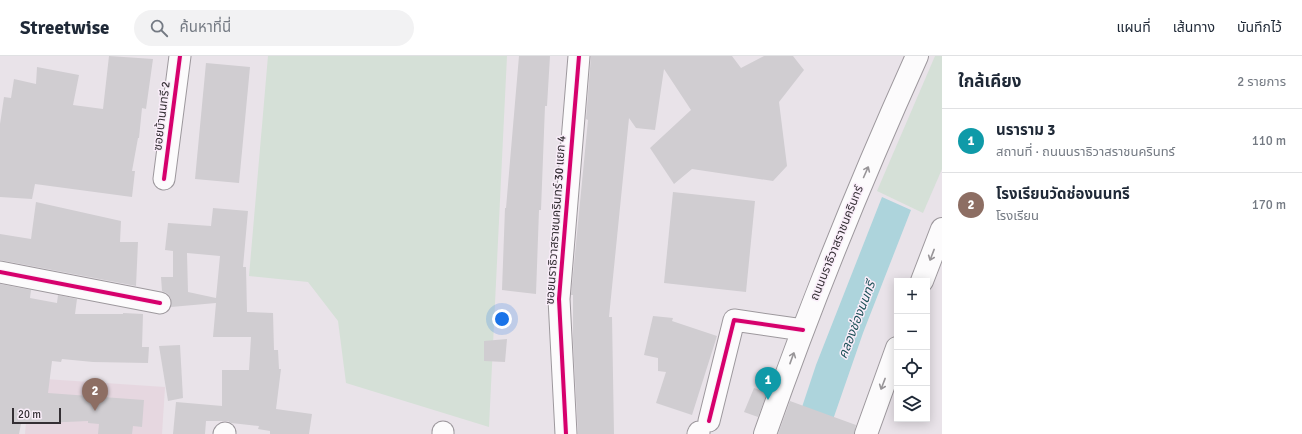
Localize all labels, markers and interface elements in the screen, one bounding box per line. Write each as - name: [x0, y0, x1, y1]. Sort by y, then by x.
- search box: [134, 10, 414, 46]
- text: Streetwise: [20, 16, 110, 40]
- icon: search: [148, 17, 170, 39]
- text: ค้นหาที่นี่: [180, 18, 231, 36]
- text: แผนที่: [1117, 19, 1151, 36]
- text: เส้นทาง: [1173, 19, 1215, 36]
- text: บันทึกไว้: [1237, 19, 1282, 36]
- text: ใกล้เคียง: [958, 71, 1021, 92]
- text: 2 รายการ: [1237, 74, 1286, 90]
- street label: ซอยบ้านนทรี 2: [150, 80, 174, 152]
- text: นราราม 3: [996, 121, 1055, 139]
- text: 1: [967, 133, 975, 149]
- text: 110 m: [1252, 133, 1286, 149]
- street label: ซอยนราธิวาสราชนครินทร์ 30 แยก 4: [543, 134, 569, 305]
- text: สถานที่ · ถนนนราธิวาสราชนครินทร์: [996, 144, 1175, 160]
- one-way arrow: [863, 166, 870, 178]
- street label: ถนนนราธิวาสราชนครินทร์: [807, 183, 867, 303]
- text: โรงเรียนวัดช่องนนทรี: [996, 185, 1130, 203]
- text: 2: [967, 197, 975, 213]
- text: 170 m: [1252, 197, 1286, 213]
- text: โรงเรียน: [996, 208, 1039, 224]
- one-way arrow: [928, 248, 936, 260]
- water label: คลองช่องนนทรี: [835, 277, 880, 361]
- map controls: [894, 278, 930, 422]
- button: +: [894, 278, 930, 314]
- your location: [492, 309, 512, 329]
- button: −: [894, 314, 930, 350]
- button: locate: [894, 350, 930, 386]
- one-way arrow: [789, 352, 797, 364]
- pin: 1: [755, 367, 781, 400]
- pin: 2: [82, 378, 108, 411]
- one-way arrow: [879, 378, 887, 390]
- button: layers: [894, 386, 930, 422]
- scale bar: [12, 406, 61, 425]
- text: 20 m: [18, 408, 41, 421]

